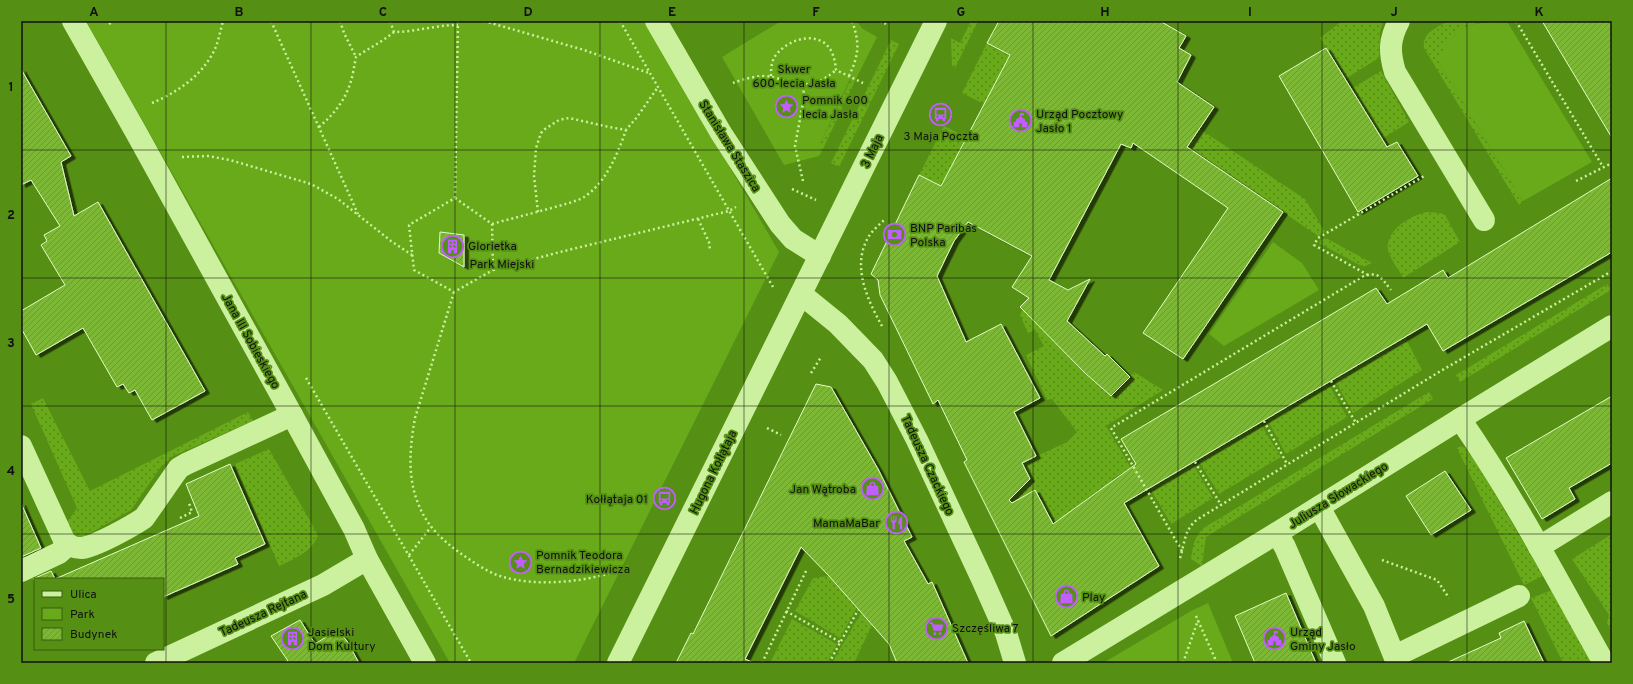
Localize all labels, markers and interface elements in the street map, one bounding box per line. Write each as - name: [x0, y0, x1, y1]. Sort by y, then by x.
- text: A: [89, 5, 99, 21]
- text: B: [235, 5, 244, 21]
- text: C: [379, 5, 387, 21]
- text: D: [523, 5, 533, 21]
- text: E: [668, 5, 676, 21]
- text: F: [812, 5, 820, 21]
- text: G: [957, 5, 966, 21]
- text: H: [1100, 5, 1110, 21]
- text: I: [1248, 5, 1252, 21]
- text: J: [1390, 5, 1398, 21]
- text: K: [1534, 5, 1544, 21]
- park label: Skwer 600-lecia Jasła: [752, 62, 836, 92]
- text: 1: [8, 80, 14, 96]
- place label: Pomnik 600 lecia Jasła: [802, 93, 868, 123]
- place icon: Pomnik 600 lecia Jasła: [774, 94, 800, 120]
- street label: Stanisława Staszica: [695, 98, 764, 195]
- bus stop icon: 3 Maja Poczta: [928, 102, 954, 128]
- place label: Urząd Pocztowy Jasło 1: [1036, 107, 1123, 137]
- public building icon: Urząd Pocztowy Jasło 1: [1007, 108, 1033, 134]
- place label: 3 Maja Poczta: [903, 129, 979, 145]
- street label: 3 Maja: [858, 132, 888, 171]
- text: 2: [7, 208, 15, 224]
- place label: BNP Paribas Polska: [910, 221, 977, 251]
- bank icon: BNP Paribas Polska: [882, 222, 908, 248]
- building icon: Glorietka: [439, 233, 465, 259]
- place label: Glorietka: [468, 239, 517, 255]
- park label: Park Miejski: [470, 257, 534, 273]
- street label: Jana III Sobieskiego: [217, 291, 283, 392]
- text: 3: [7, 336, 15, 352]
- street label: Tadeusza Czackiego: [897, 413, 958, 518]
- street label: Hugona Kołłątaja: [687, 428, 741, 517]
- street label: Juliusza Słowackiego: [1286, 459, 1391, 533]
- text: 4: [7, 464, 15, 480]
- shop icon: Jan Wątroba: [859, 476, 885, 502]
- place label: Jan Wątroba: [789, 482, 856, 498]
- bus stop icon: Kołłątaja 01: [651, 486, 677, 512]
- place label: Kołłątaja 01: [586, 492, 648, 508]
- restaurant icon: MamaMaBar: [883, 510, 909, 536]
- place label: MamaMaBar: [813, 516, 880, 532]
- place label: Pomnik Teodora Bernadzikiewicza: [536, 548, 630, 578]
- place icon: Pomnik Teodora Bernadzikiewicza: [508, 549, 534, 575]
- legend: [34, 578, 164, 650]
- shop icon: Play: [1054, 584, 1080, 610]
- text: Ulica: [70, 587, 97, 603]
- street label: Tadeusza Rejtana: [217, 587, 310, 641]
- place label: Play: [1082, 590, 1105, 606]
- text: 5: [7, 592, 15, 608]
- text: Park: [70, 607, 95, 623]
- supermarket icon: Szczęśliwa 7: [924, 615, 950, 641]
- place label: Szczęśliwa 7: [952, 621, 1019, 637]
- place label: Jasielski Dom Kultury: [308, 625, 376, 655]
- place label: Urząd Gminy Jasło: [1290, 625, 1356, 655]
- building icon: Jasielski Dom Kultury: [280, 626, 306, 652]
- public building icon: Urząd Gminy Jasło: [1262, 626, 1288, 652]
- text: Budynek: [70, 627, 118, 643]

